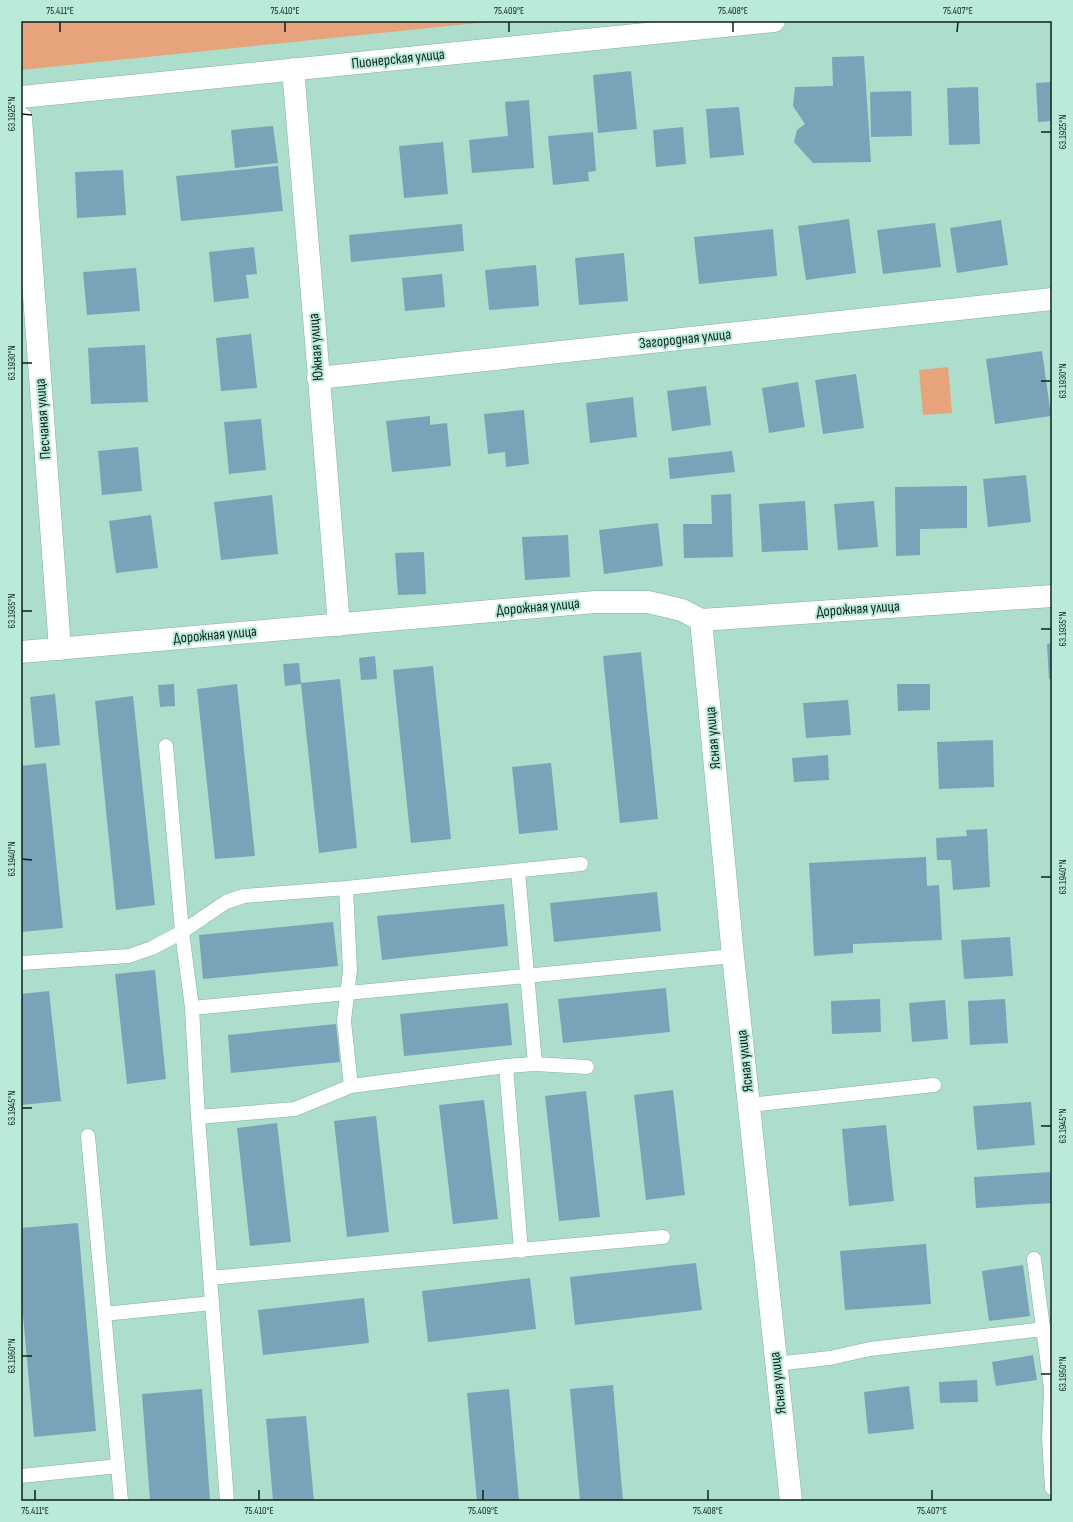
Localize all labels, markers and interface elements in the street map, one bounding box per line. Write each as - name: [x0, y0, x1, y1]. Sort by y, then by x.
- text: 75.411°E: [46, 5, 74, 17]
- text: 75.410°E: [270, 5, 300, 17]
- text: 75.409°E: [494, 5, 524, 17]
- text: 75.408°E: [718, 5, 748, 17]
- text: 75.407°E: [943, 5, 973, 17]
- street label: Пионерская улица: [351, 45, 446, 73]
- text: 63.1925°N: [6, 97, 18, 131]
- text: 63.1925°N: [1057, 115, 1069, 149]
- street label: Южная улица: [304, 312, 328, 381]
- street label: Загородная улица: [638, 325, 732, 353]
- text: 63.1930°N: [6, 345, 18, 381]
- text: 63.1930°N: [1057, 363, 1069, 399]
- street label: Песчаная улица: [31, 378, 55, 460]
- text: 63.1935°N: [6, 594, 18, 628]
- street label: Дорожная улица: [496, 594, 581, 620]
- street label: Дорожная улица: [816, 597, 901, 621]
- text: 63.1935°N: [1057, 612, 1069, 646]
- street label: Дорожная улица: [173, 622, 258, 648]
- street label: Ясная улица: [701, 706, 725, 770]
- text: 63.1940°N: [6, 841, 18, 877]
- text: 63.1940°N: [1057, 859, 1069, 895]
- street label: Ясная улица: [732, 1029, 758, 1093]
- text: 63.1945°N: [6, 1091, 18, 1125]
- text: 63.1945°N: [1057, 1109, 1069, 1143]
- text: 63.1950°N: [6, 1338, 18, 1374]
- street label: Ясная улица: [765, 1351, 791, 1415]
- text: 63.1950°N: [1057, 1356, 1069, 1392]
- text: 75.411°E: [21, 1505, 49, 1517]
- text: 75.410°E: [244, 1505, 274, 1517]
- text: 75.409°E: [468, 1505, 498, 1517]
- text: 75.408°E: [693, 1505, 723, 1517]
- text: 75.407°E: [917, 1505, 947, 1517]

